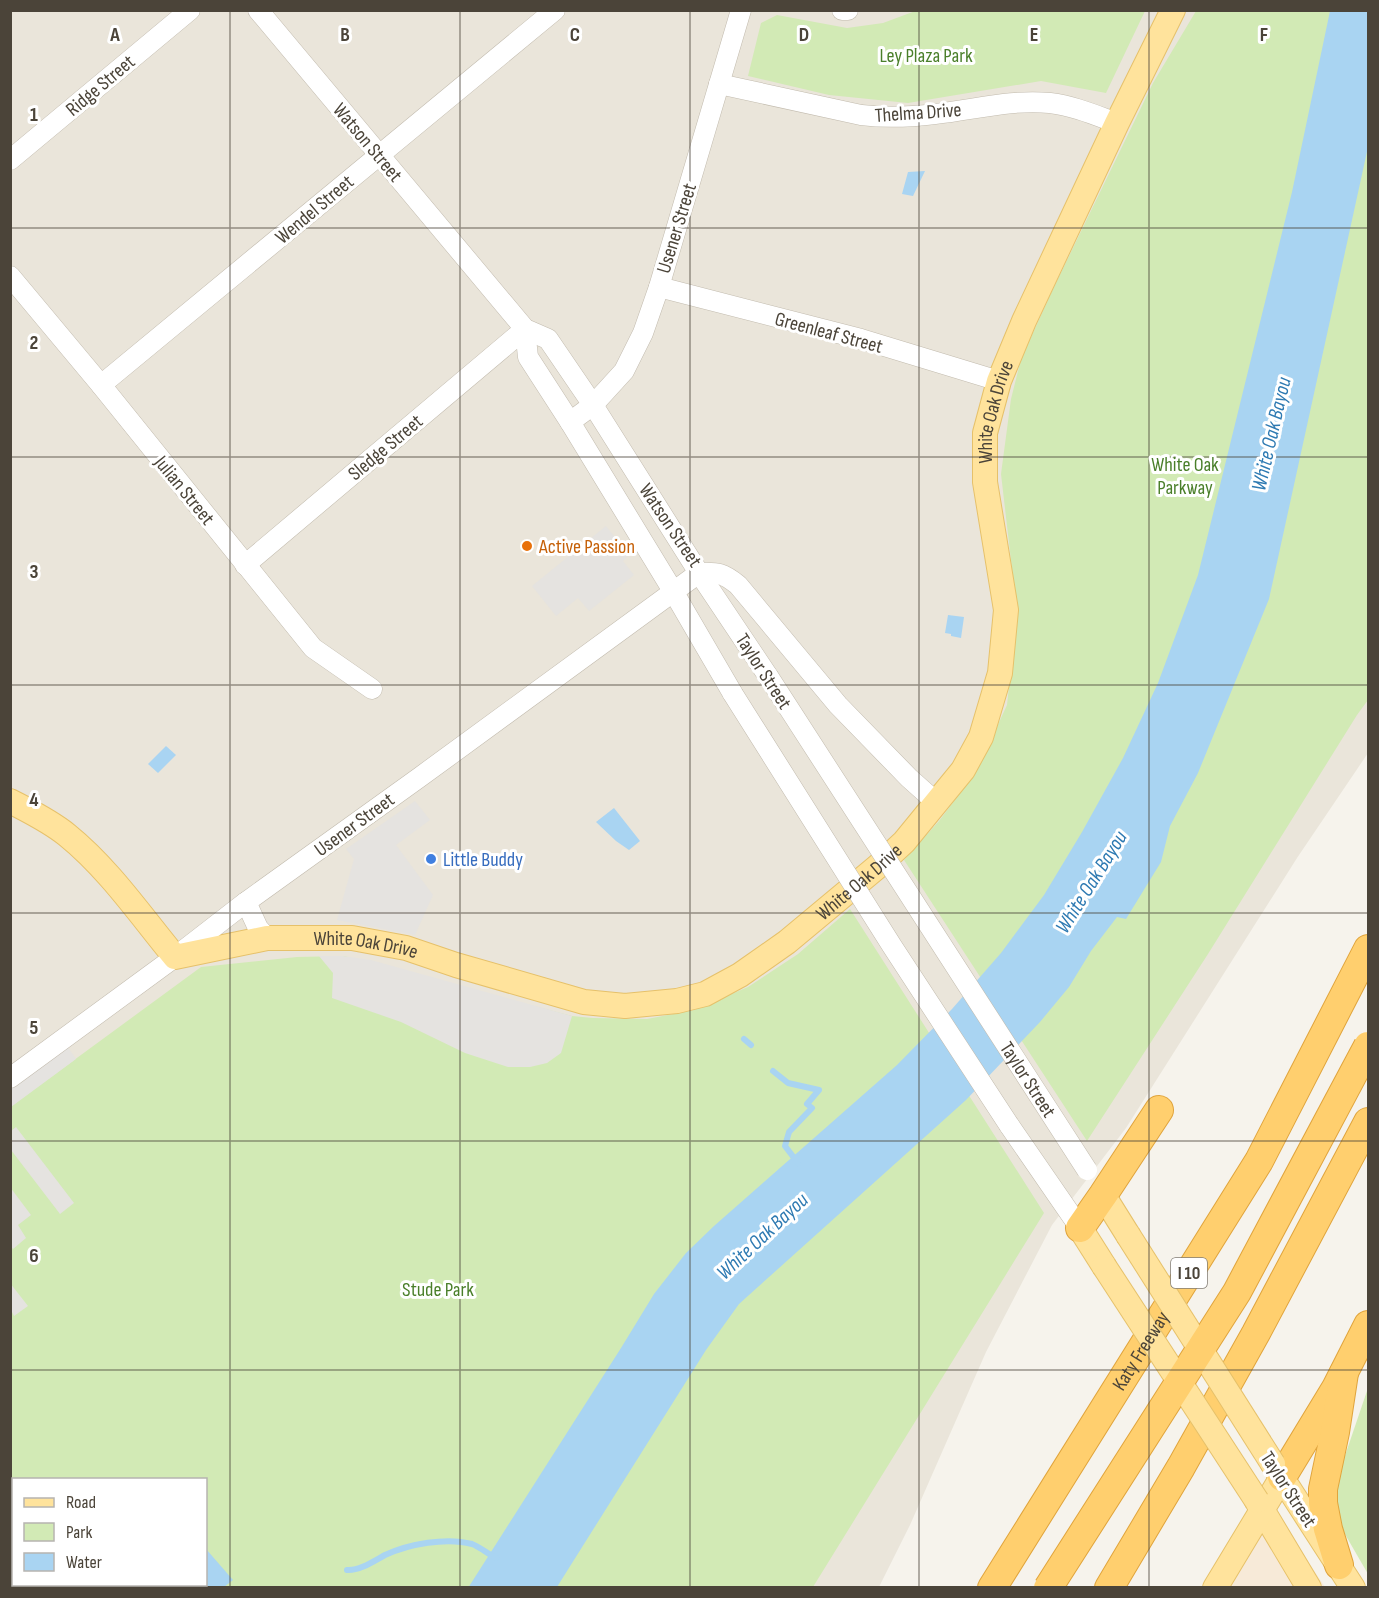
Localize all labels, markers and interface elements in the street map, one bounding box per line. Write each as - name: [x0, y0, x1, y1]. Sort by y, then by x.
- text: A: [109, 23, 120, 47]
- text: B: [340, 23, 350, 47]
- text: C: [570, 23, 580, 47]
- text: D: [799, 23, 809, 47]
- text: E: [1030, 23, 1038, 47]
- text: F: [1260, 23, 1268, 47]
- park label: Ley Plaza Park: [879, 44, 973, 68]
- street label: Ridge Street: [61, 50, 140, 122]
- street label: Watson Street: [327, 98, 407, 187]
- street label: Thelma Drive: [874, 98, 962, 128]
- text: 1: [30, 103, 38, 127]
- street label: Wendel Street: [271, 170, 359, 249]
- street label: Usener Street: [652, 180, 702, 276]
- street label: Greenleaf Street: [772, 307, 885, 359]
- text: 2: [30, 331, 38, 355]
- street label: White Oak Drive: [974, 357, 1019, 463]
- water label: White Oak Bayou: [1246, 374, 1297, 493]
- street label: Sledge Street: [343, 410, 428, 486]
- street label: Julian Street: [148, 450, 219, 530]
- park label: White Oak Parkway: [1151, 453, 1219, 500]
- street label: Watson Street: [634, 479, 707, 572]
- place label: Active Passion: [538, 535, 635, 559]
- marker: Active Passion: [520, 539, 534, 553]
- text: 3: [30, 560, 39, 584]
- street label: Taylor Street: [730, 629, 796, 714]
- text: 4: [29, 788, 39, 812]
- street label: Usener Street: [310, 788, 399, 862]
- water label: White Oak Bayou: [1050, 826, 1133, 938]
- street label: White Oak Drive: [811, 839, 907, 926]
- place label: Little Buddy: [443, 848, 523, 872]
- marker: Little Buddy: [424, 852, 438, 866]
- street label: White Oak Drive: [313, 927, 421, 964]
- text: 5: [30, 1016, 39, 1040]
- street label: Taylor Street: [994, 1037, 1061, 1122]
- water label: White Oak Bayou: [711, 1187, 814, 1285]
- text: 6: [29, 1244, 39, 1268]
- road number: I 10: [1171, 1258, 1207, 1288]
- park label: Stude Park: [402, 1278, 474, 1302]
- street label: Katy Freeway: [1108, 1307, 1175, 1395]
- street label: Taylor Street: [1255, 1447, 1321, 1532]
- legend: [12, 1478, 207, 1586]
- text: Road: [66, 1492, 96, 1513]
- text: Park: [66, 1522, 92, 1543]
- text: Water: [66, 1552, 102, 1573]

